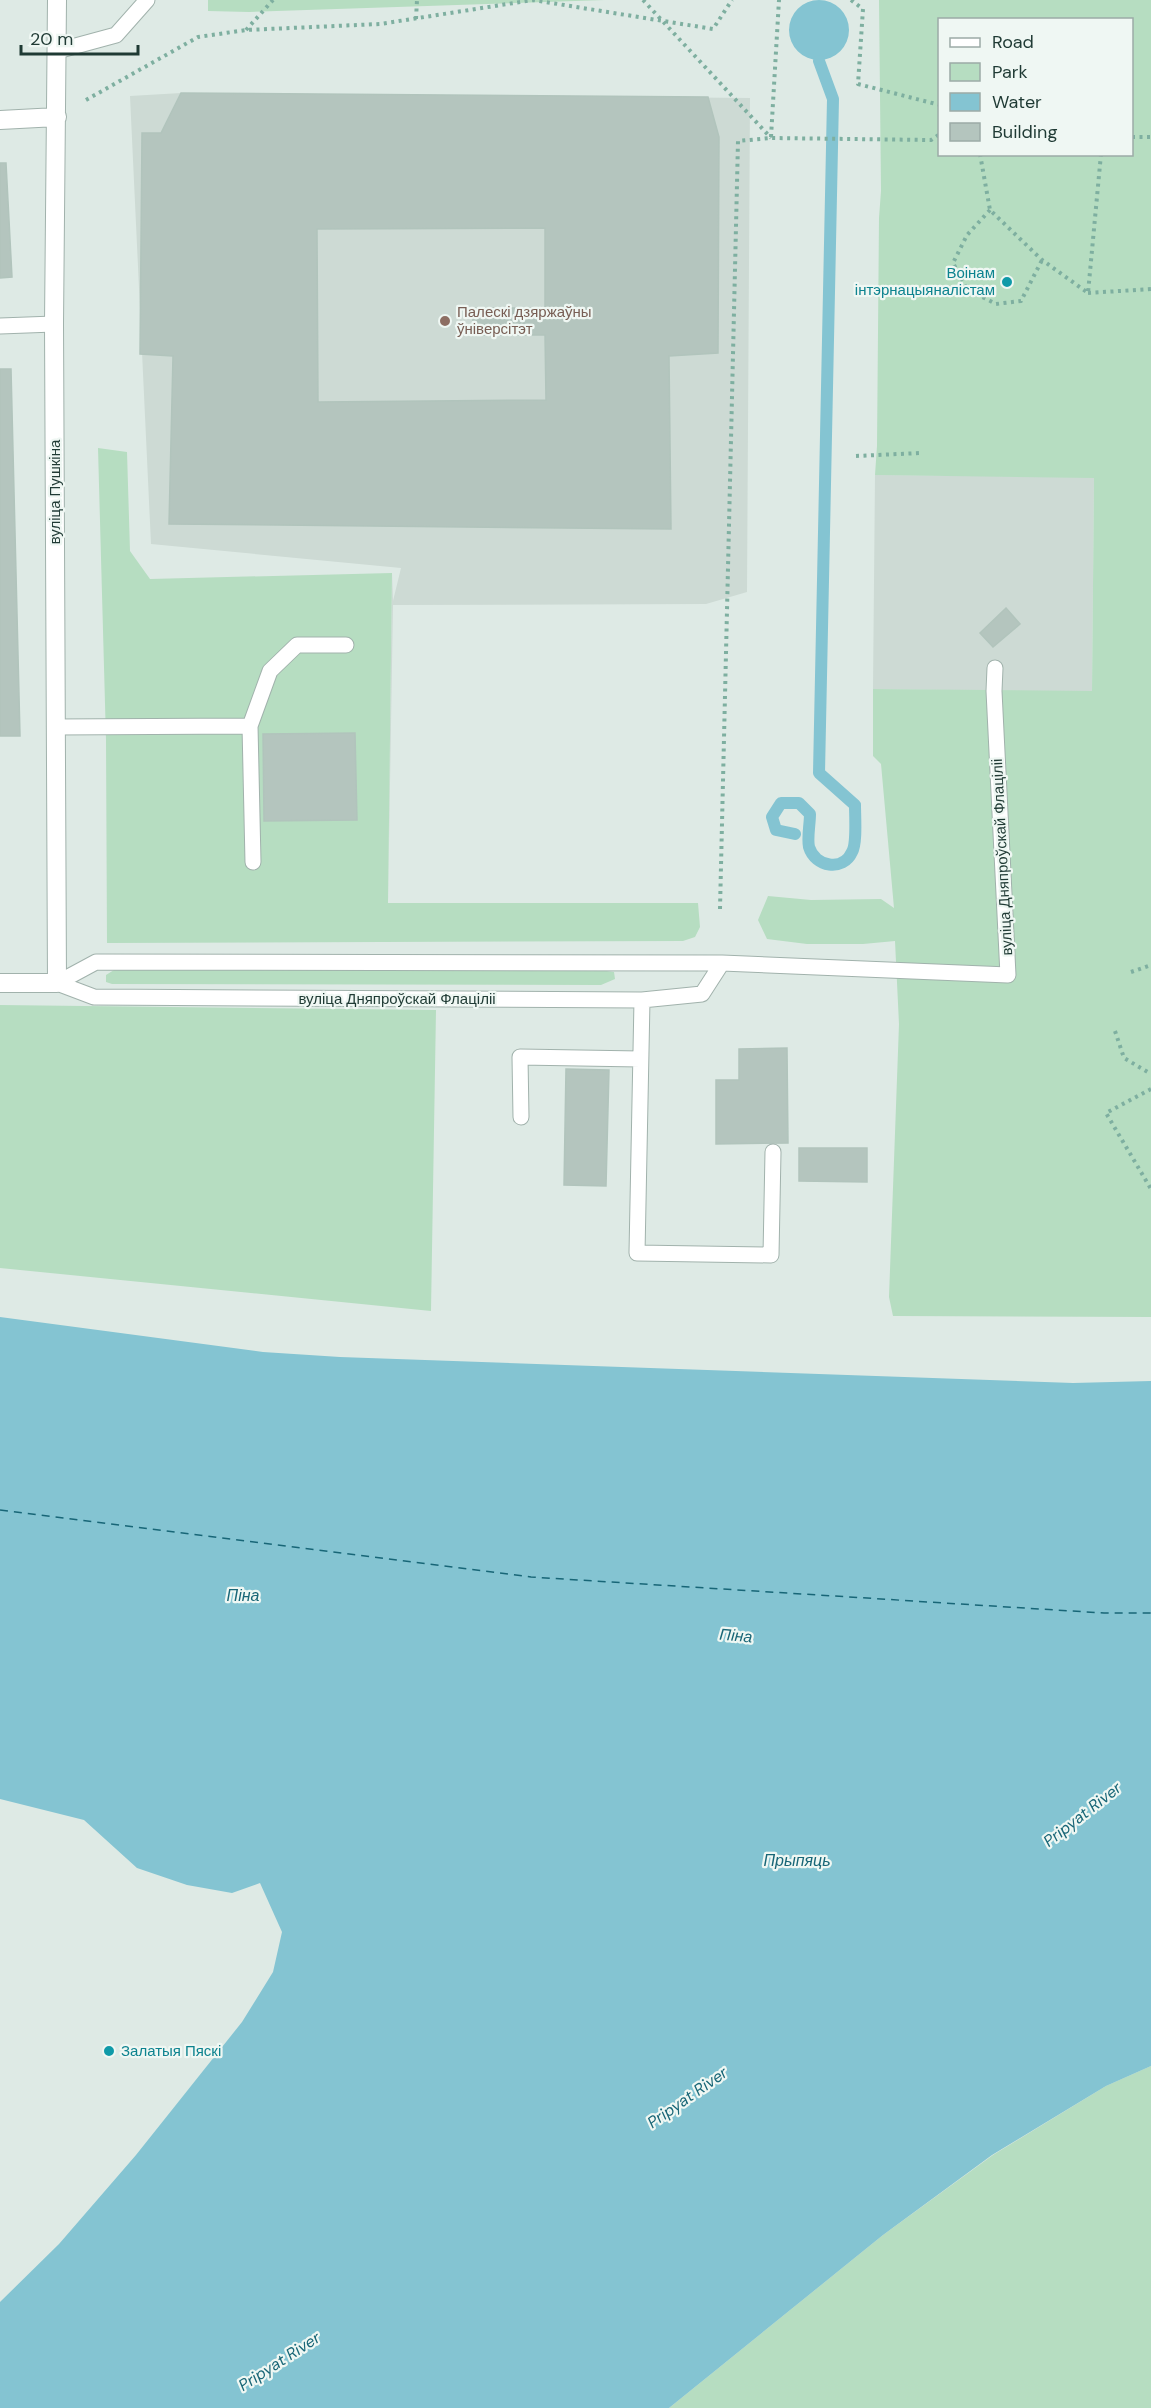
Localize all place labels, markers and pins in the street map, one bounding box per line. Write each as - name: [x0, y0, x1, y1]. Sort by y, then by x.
- place label: Воінам інтэрнацыяналістам: [855, 263, 995, 300]
- marker: Воінам інтэрнацыяналістам: [1000, 275, 1014, 289]
- place label: Палескі дзяржаўны ўніверсітэт: [457, 302, 592, 339]
- marker: Палескі дзяржаўны ўніверсітэт: [438, 314, 452, 328]
- place label: Залатыя Пяскі: [121, 2041, 221, 2061]
- marker: Залатыя Пяскі: [102, 2044, 116, 2058]

